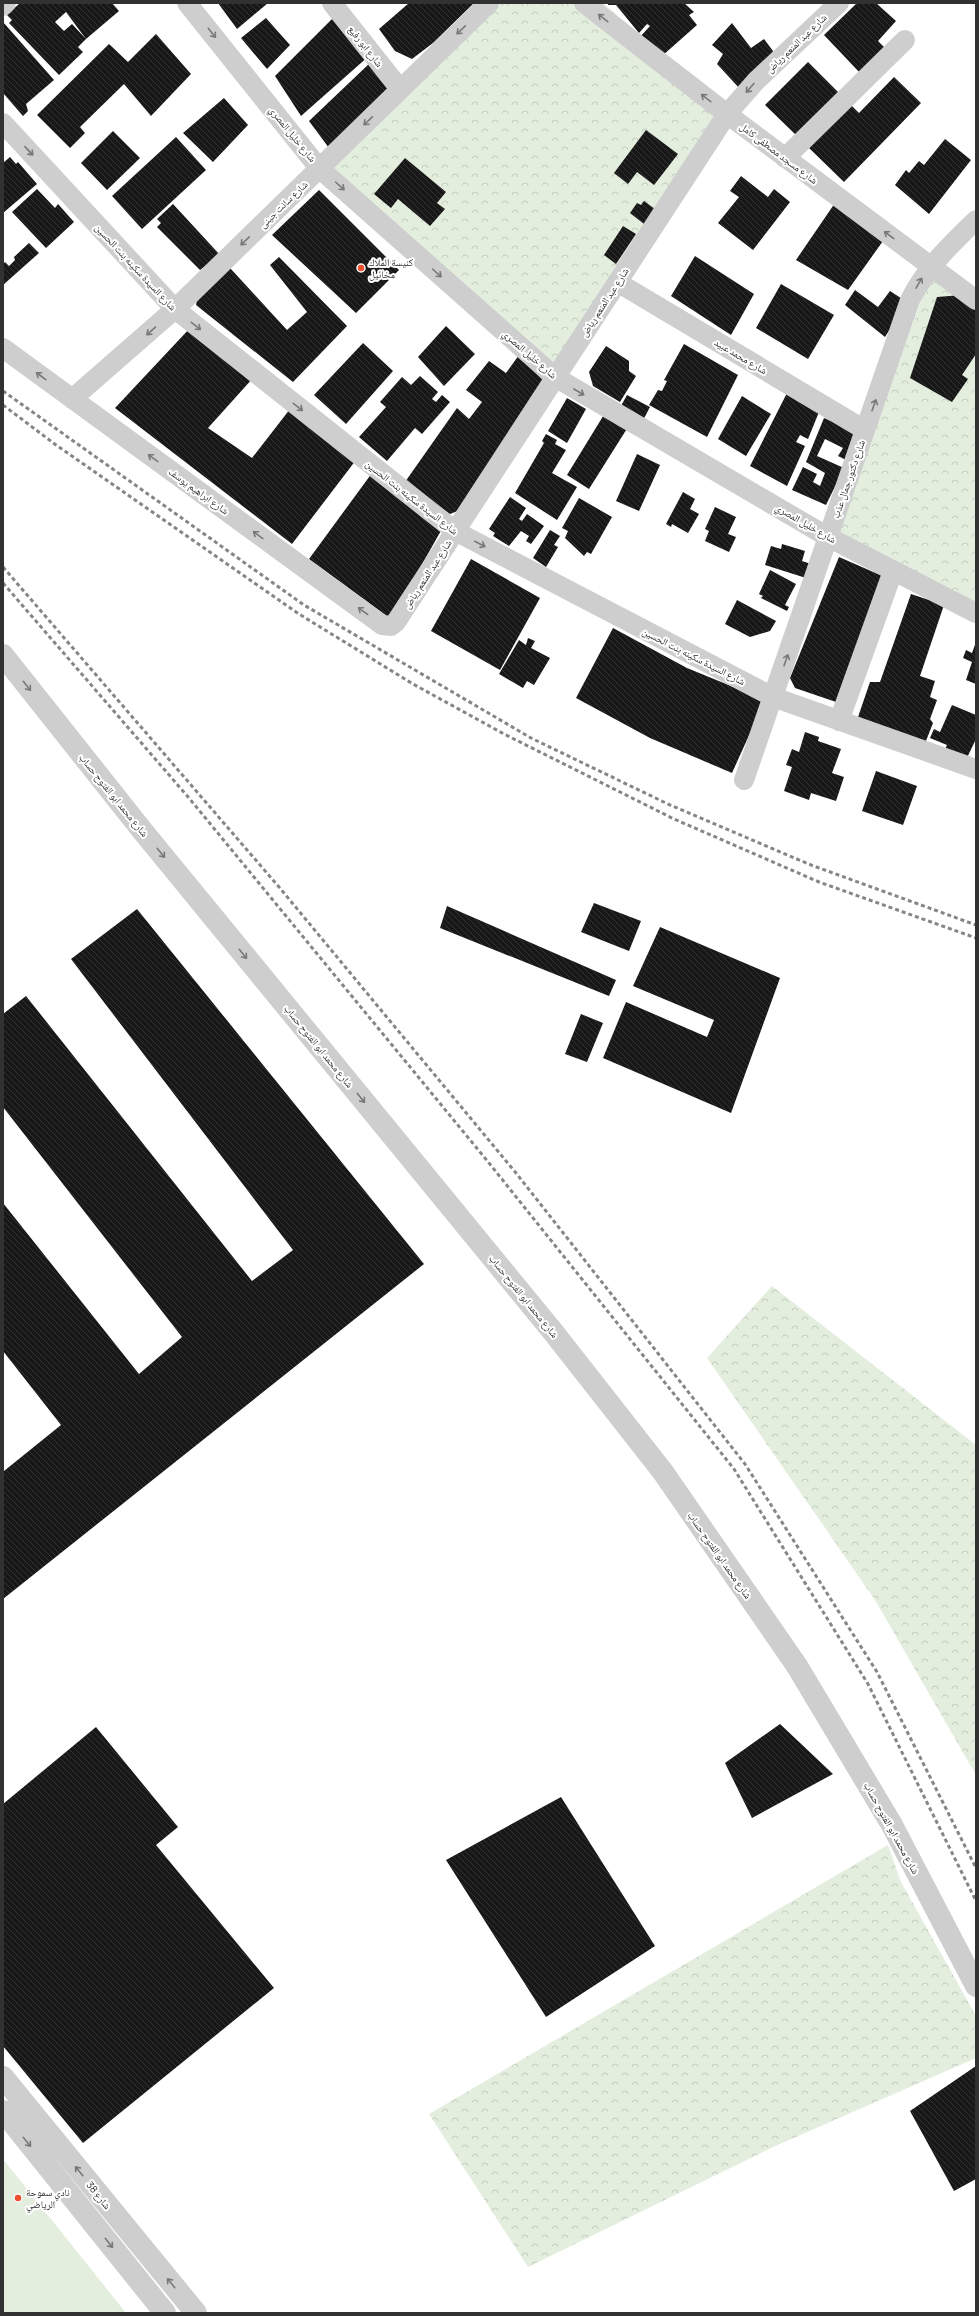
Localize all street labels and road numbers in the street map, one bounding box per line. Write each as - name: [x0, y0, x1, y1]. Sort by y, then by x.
- street label: شارع عبد المنعم رياض: [763, 10, 830, 76]
- street label: شارع ابو رفيع: [345, 22, 387, 70]
- street label: شارع خليل المصري: [265, 103, 320, 166]
- street label: شارع مسجد مصطفى كامل: [737, 119, 821, 187]
- street label: شارع سانت جينى: [256, 177, 311, 231]
- street label: شارع السيدة سكينه بنت الحسين: [92, 221, 180, 314]
- street label: شارع عبد المنعم رياض: [576, 265, 633, 340]
- street label: شارع خليل المصري: [499, 326, 561, 383]
- street label: شارع محمد عبيد: [712, 335, 770, 378]
- street label: شارع دكتور جمال عذب: [828, 438, 868, 520]
- street label: شارع السيدة سكينه بنت الحسين: [363, 456, 461, 538]
- street label: شارع ابراهيم يوسف: [165, 464, 232, 519]
- street label: شارع خليل المصري: [772, 500, 839, 548]
- street label: شارع عبد المنعم رياض: [399, 537, 456, 612]
- street label: شارع السيدة سكينه بنت الحسين: [640, 624, 748, 688]
- street label: شارع محمد ابو الفتوح حساب: [76, 751, 152, 840]
- street label: شارع محمد ابو الفتوح حساب: [281, 1002, 357, 1091]
- street label: شارع محمد ابو الفتوح حساب: [486, 1252, 562, 1341]
- street label: شارع محمد ابو الفتوح حساب: [685, 1509, 756, 1602]
- street label: شارع محمد ابو الفتوح حساب: [861, 1779, 923, 1877]
- street label: شارع 38: [83, 2178, 115, 2212]

